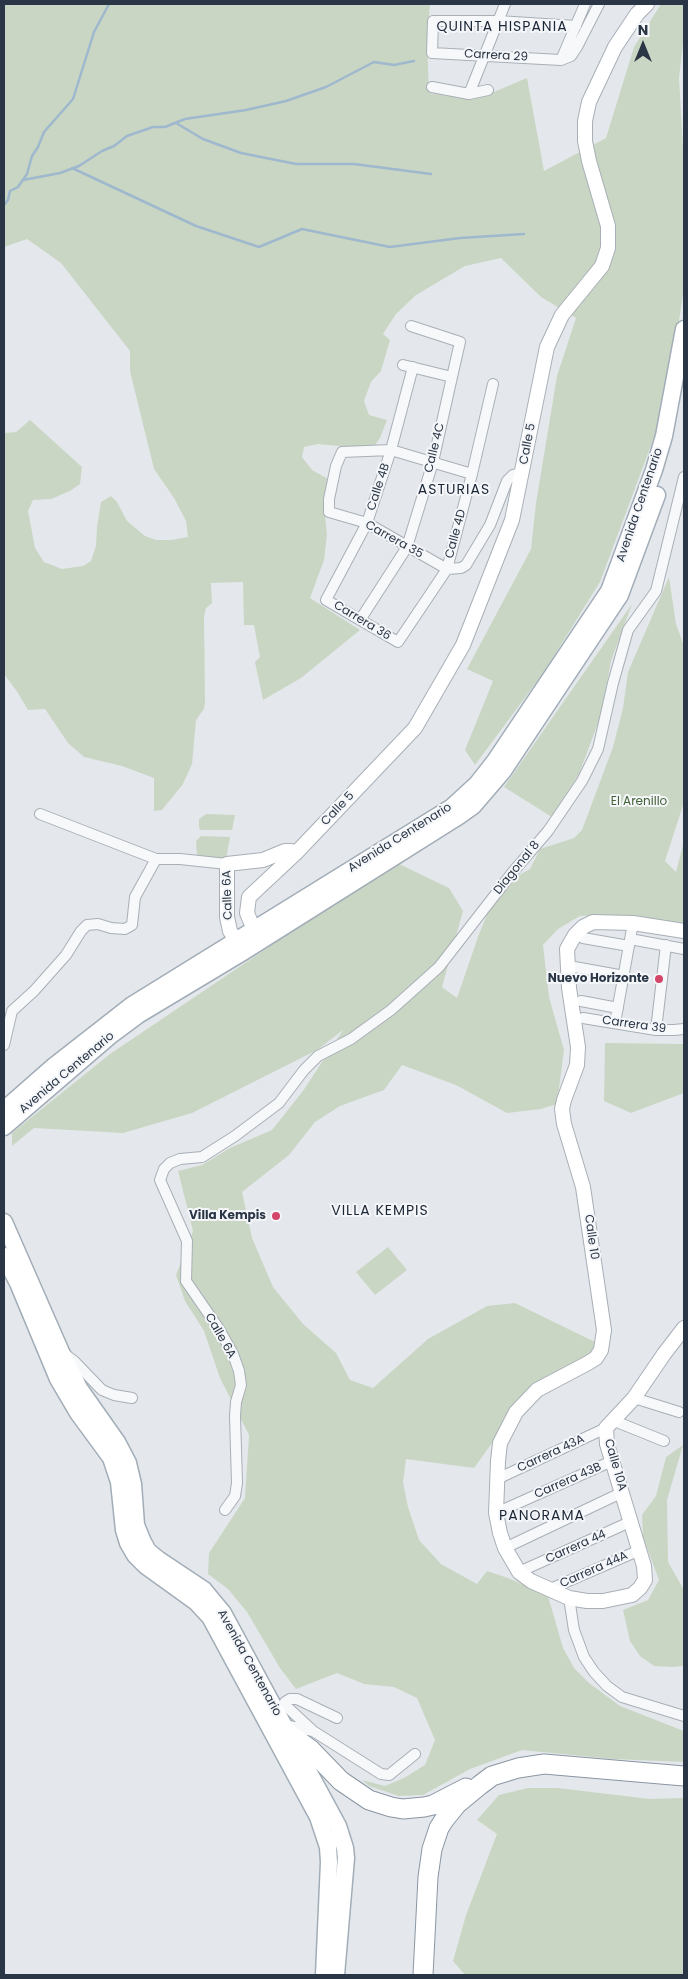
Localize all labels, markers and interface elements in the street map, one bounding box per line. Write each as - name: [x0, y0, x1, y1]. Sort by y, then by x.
- district label: QUINTA HISPANIA: [435, 19, 569, 35]
- north arrow: [618, 20, 668, 70]
- text: N: [638, 20, 648, 40]
- street label: Carrera 29: [464, 47, 528, 65]
- street label: Calle 4C: [422, 422, 448, 474]
- street label: Calle 5: [517, 422, 539, 466]
- street label: Avenida Centenario: [614, 446, 666, 564]
- street label: Calle 4B: [365, 462, 393, 512]
- district label: ASTURIAS: [417, 482, 491, 498]
- street label: Calle 4D: [443, 508, 469, 560]
- street label: Carrera 35: [362, 518, 426, 562]
- street label: Carrera 36: [331, 598, 393, 644]
- street label: Calle 5: [318, 789, 358, 829]
- park label: El Arenillo: [611, 795, 667, 809]
- street label: Avenida Centenario: [346, 800, 454, 876]
- street label: Diagonal 8: [491, 838, 543, 898]
- street label: Calle 6A: [220, 870, 236, 920]
- place label: Nuevo Horizonte: [548, 972, 649, 986]
- marker: Nuevo Horizonte: [653, 973, 665, 985]
- street label: Carrera 39: [601, 1013, 667, 1037]
- street label: Avenida Centenario: [17, 1029, 117, 1117]
- district label: VILLA KEMPIS: [330, 1203, 430, 1219]
- place label: Villa Kempis: [189, 1209, 266, 1223]
- marker: Villa Kempis: [270, 1210, 282, 1222]
- street label: Calle 10: [581, 1214, 601, 1260]
- street label: Calle 6A: [201, 1311, 239, 1361]
- street label: Carrera 43A: [515, 1432, 587, 1476]
- street label: Calle 10A: [601, 1437, 629, 1493]
- street label: Carrera 43B: [532, 1460, 604, 1502]
- district label: PANORAMA: [498, 1508, 586, 1524]
- street label: Carrera 44: [544, 1527, 608, 1567]
- street label: Carrera 44A: [558, 1549, 630, 1591]
- street label: Avenida Centenario: [214, 1607, 284, 1719]

